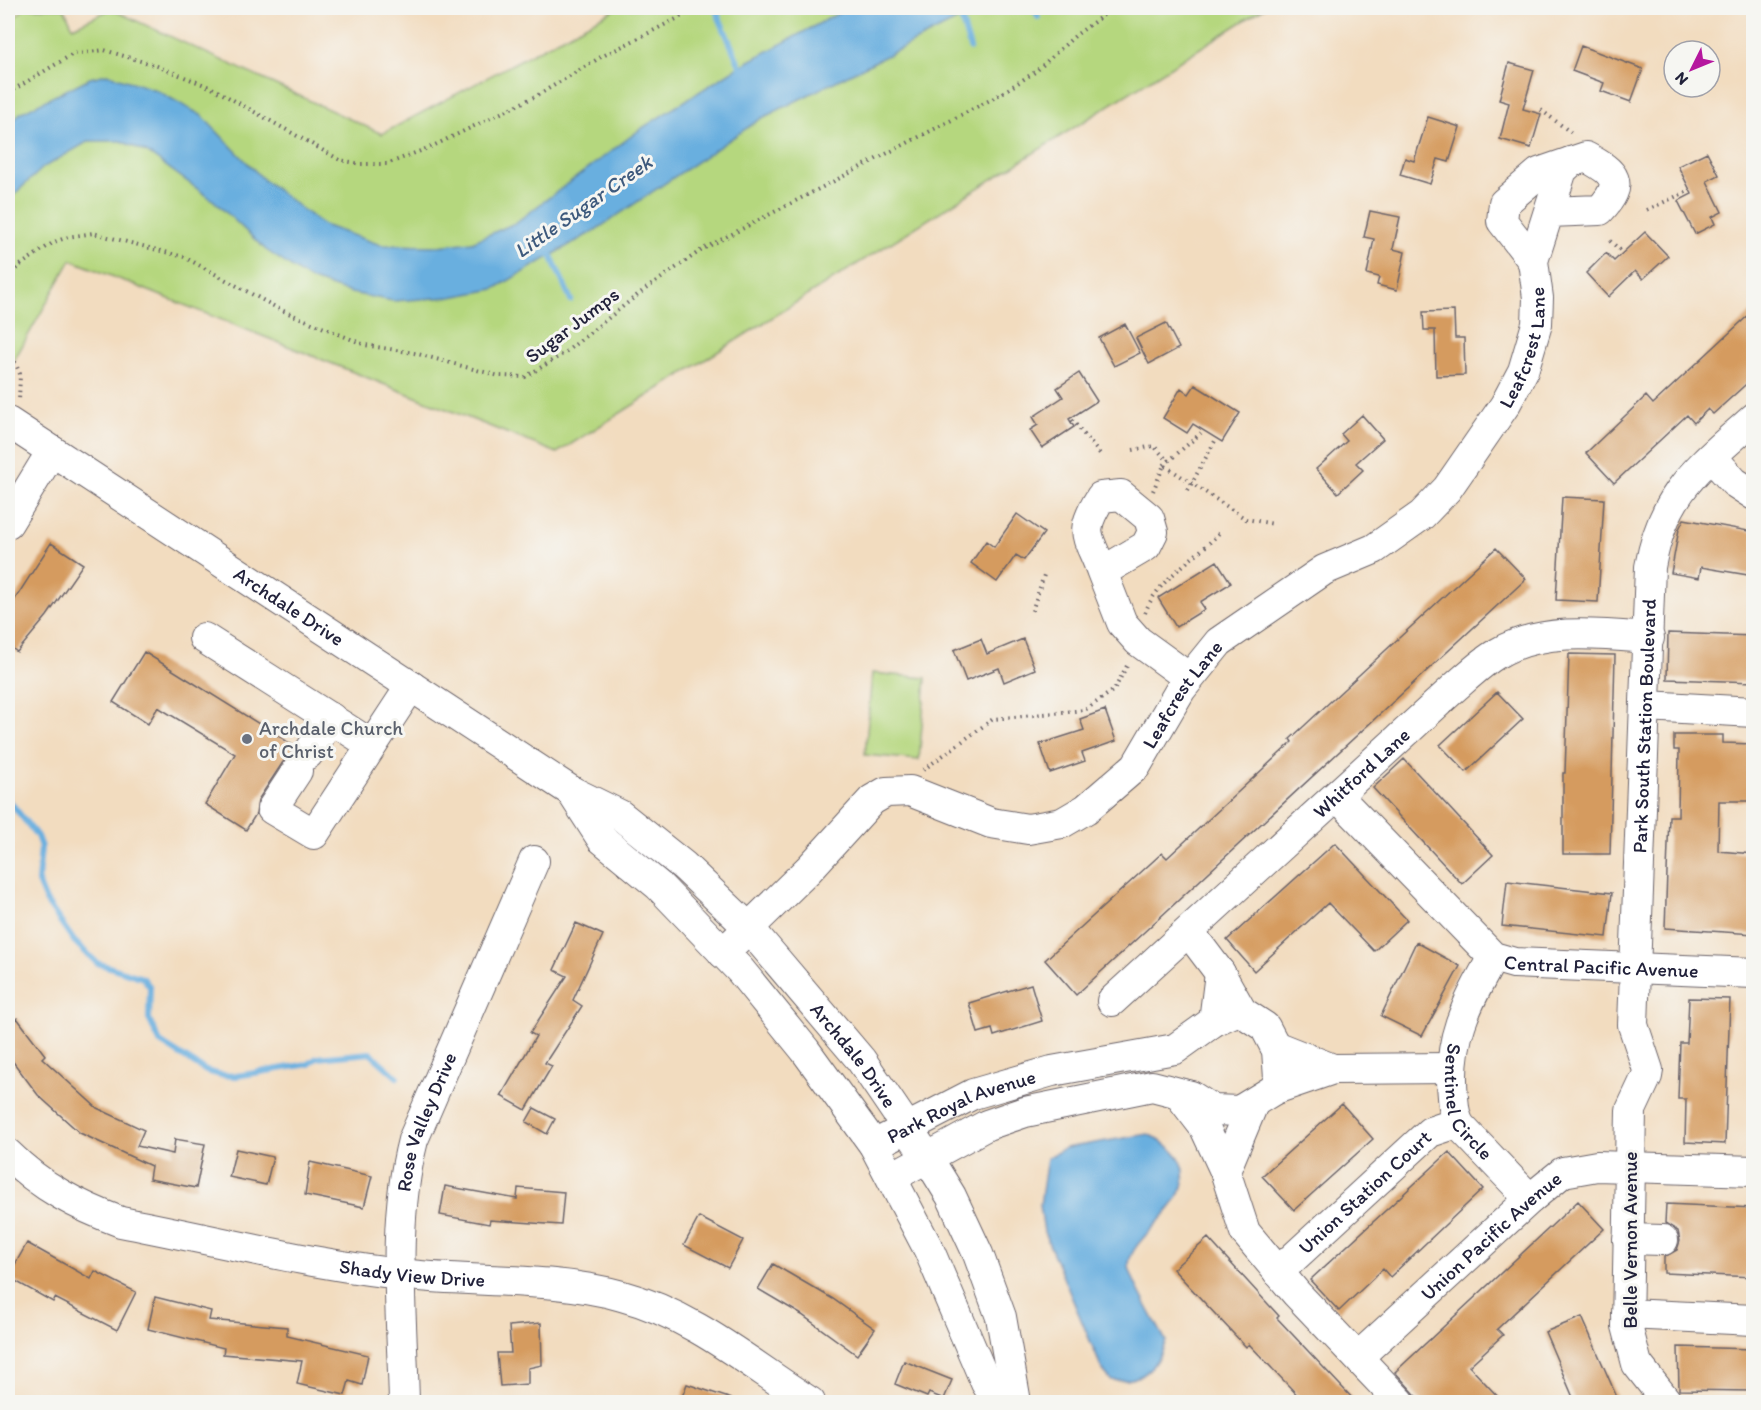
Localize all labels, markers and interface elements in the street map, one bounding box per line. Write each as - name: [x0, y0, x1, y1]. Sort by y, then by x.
- north arrow: [1662, 39, 1722, 99]
- text: N: [1671, 68, 1692, 89]
- water label: Little Sugar Creek: [509, 148, 658, 263]
- street label: Sugar Jumps: [520, 282, 624, 368]
- street label: Leafcrest Lane: [1494, 286, 1550, 412]
- street label: Archdale Drive: [229, 561, 349, 651]
- street label: Park South Station Boulevard: [1627, 598, 1661, 854]
- street label: Leafcrest Lane: [1137, 635, 1228, 753]
- place label: Archdale Church of Christ: [259, 716, 403, 763]
- street label: Whitford Lane: [1308, 722, 1415, 823]
- marker: Archdale Church of Christ: [240, 732, 254, 746]
- street label: Central Pacific Avenue: [1501, 949, 1699, 983]
- street label: Archdale Drive: [805, 997, 902, 1112]
- street label: Sentinel Circle: [1440, 1042, 1498, 1165]
- street label: Rose Valley Drive: [391, 1049, 462, 1193]
- street label: Park Royal Avenue: [883, 1064, 1038, 1148]
- street label: Union Station Court: [1293, 1125, 1436, 1259]
- street label: Belle Vernon Avenue: [1618, 1151, 1642, 1329]
- street label: Union Pacific Avenue: [1416, 1166, 1566, 1305]
- street label: Shady View Drive: [338, 1254, 486, 1292]

